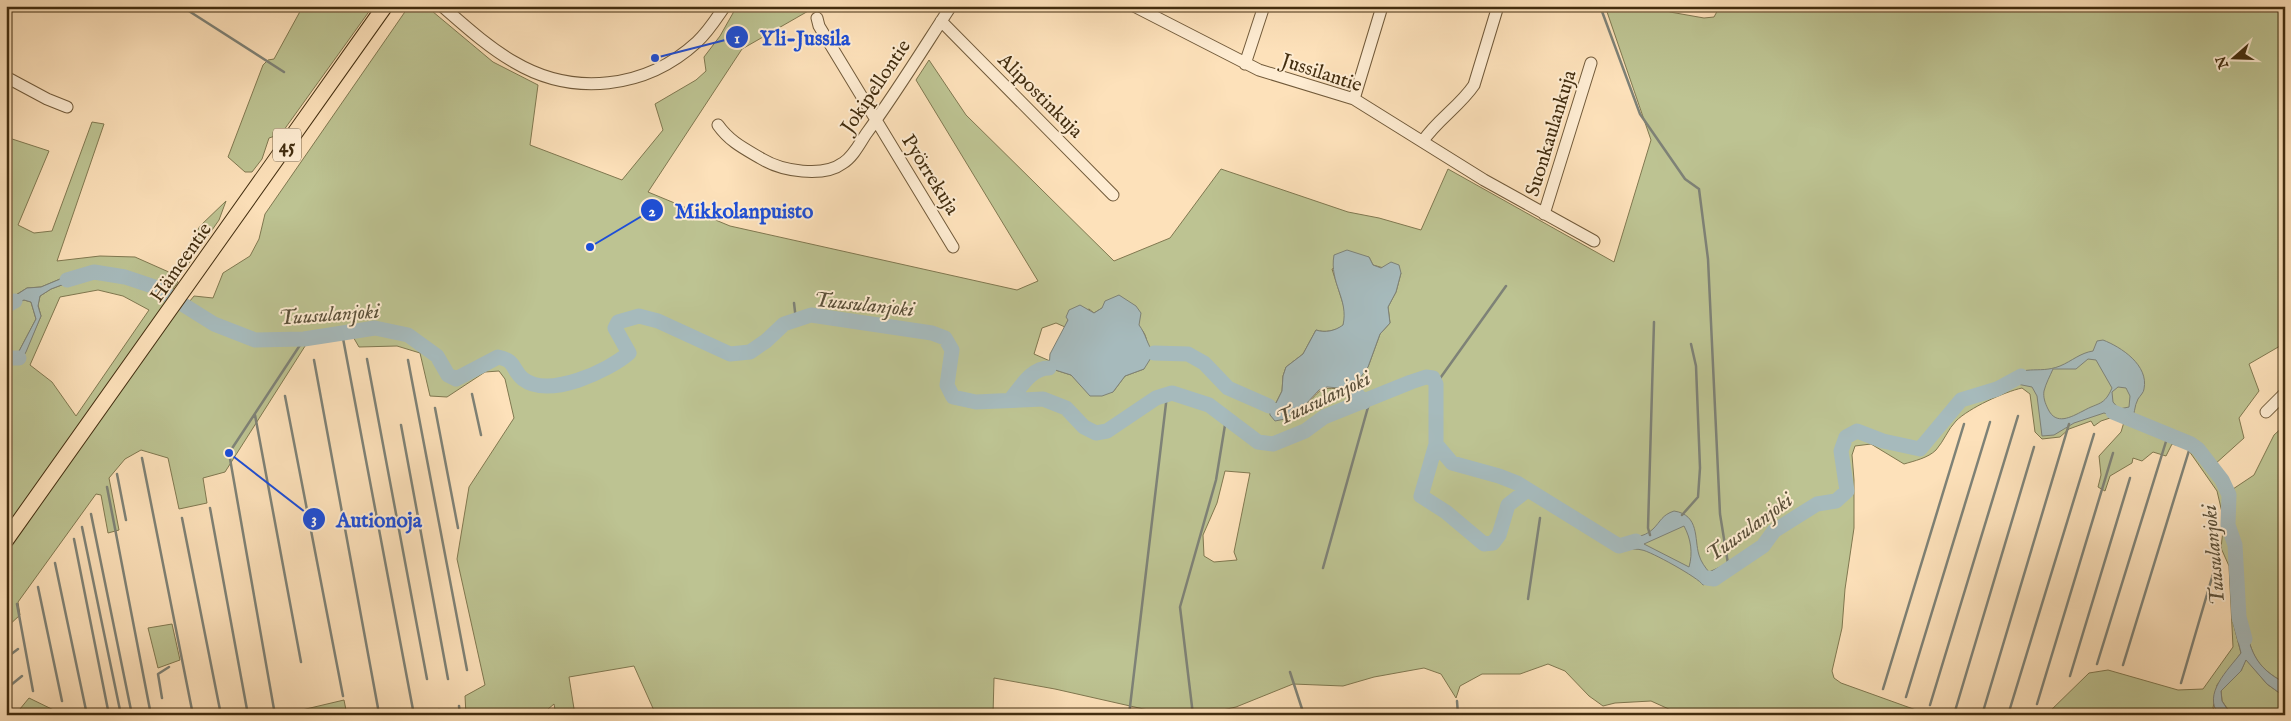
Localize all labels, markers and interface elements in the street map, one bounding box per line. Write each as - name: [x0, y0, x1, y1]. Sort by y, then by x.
- callout: Yli-Jussila: [725, 19, 860, 55]
- text: Yli-Jussila: [760, 26, 851, 53]
- text: 1: [734, 29, 740, 48]
- north arrow: [2208, 32, 2258, 82]
- street label: Jokipellontie: [835, 35, 917, 140]
- street label: Alipostinkuja: [991, 48, 1088, 144]
- street label: Jussilantie: [1276, 48, 1365, 98]
- text: N: [2212, 53, 2234, 72]
- street label: Suonkaulankuja: [1520, 67, 1583, 200]
- road number: 45: [273, 128, 301, 162]
- street label: Pyörrekuja: [895, 130, 964, 220]
- callout: Mikkolanpuisto: [639, 192, 823, 228]
- text: Mikkolanpuisto: [675, 199, 814, 226]
- text: 2: [648, 202, 656, 221]
- street label: Hämeentie: [145, 218, 218, 307]
- water label: Tuusulanjoki: [812, 287, 917, 324]
- water label: Tuusulanjoki: [278, 298, 382, 332]
- water label: Tuusulanjoki: [1272, 365, 1377, 433]
- water label: Tuusulanjoki: [1701, 487, 1800, 569]
- callout: Autionoja: [301, 501, 432, 537]
- water label: Tuusulanjoki: [2196, 502, 2232, 606]
- text: Autionoja: [335, 508, 423, 535]
- text: 3: [311, 510, 317, 529]

